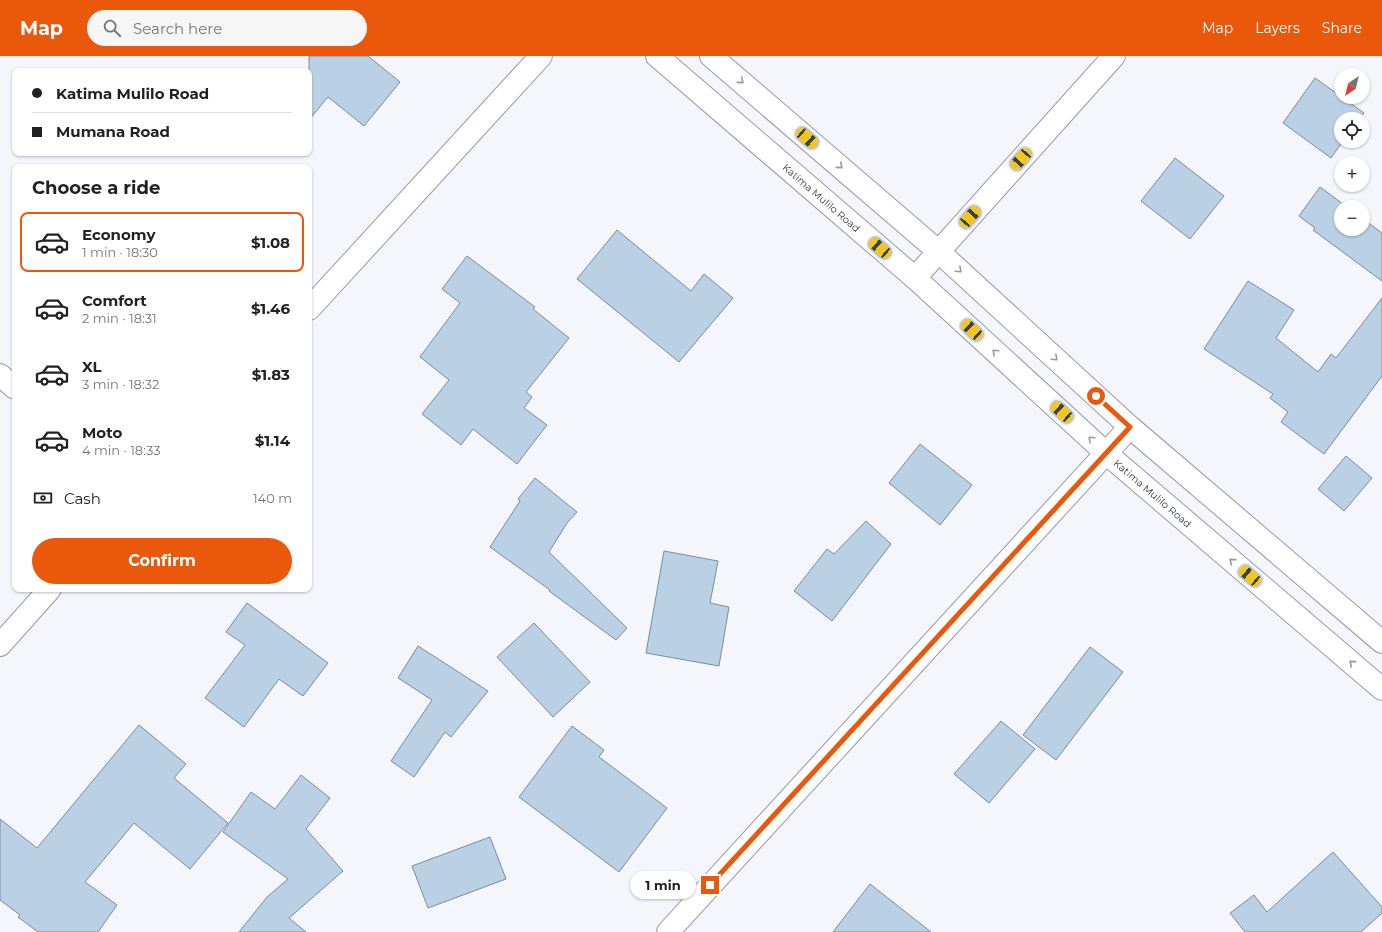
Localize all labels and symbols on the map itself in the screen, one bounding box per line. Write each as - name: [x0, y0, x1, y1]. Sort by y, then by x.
- north arrow: [1334, 68, 1370, 104]
- one-way arrow: [736, 77, 744, 84]
- car: [794, 126, 820, 150]
- car: [1009, 146, 1033, 172]
- street label: Katima Mulilo Road: [780, 161, 863, 235]
- one-way arrow: [835, 162, 842, 169]
- car: [958, 204, 982, 230]
- car: [867, 236, 893, 260]
- one-way arrow: [954, 265, 962, 273]
- car: [959, 317, 985, 343]
- one-way arrow: [992, 349, 1000, 356]
- one-way arrow: [1050, 353, 1057, 360]
- route start: [1087, 387, 1105, 405]
- car: [1049, 400, 1075, 424]
- one-way arrow: [1088, 437, 1096, 444]
- street label: Katima Mulilo Road: [1111, 456, 1194, 530]
- one-way arrow: [1229, 558, 1237, 565]
- car: [1237, 564, 1263, 588]
- one-way arrow: [1350, 661, 1357, 668]
- callout: 1 min: [630, 871, 696, 899]
- route end: [701, 876, 719, 894]

